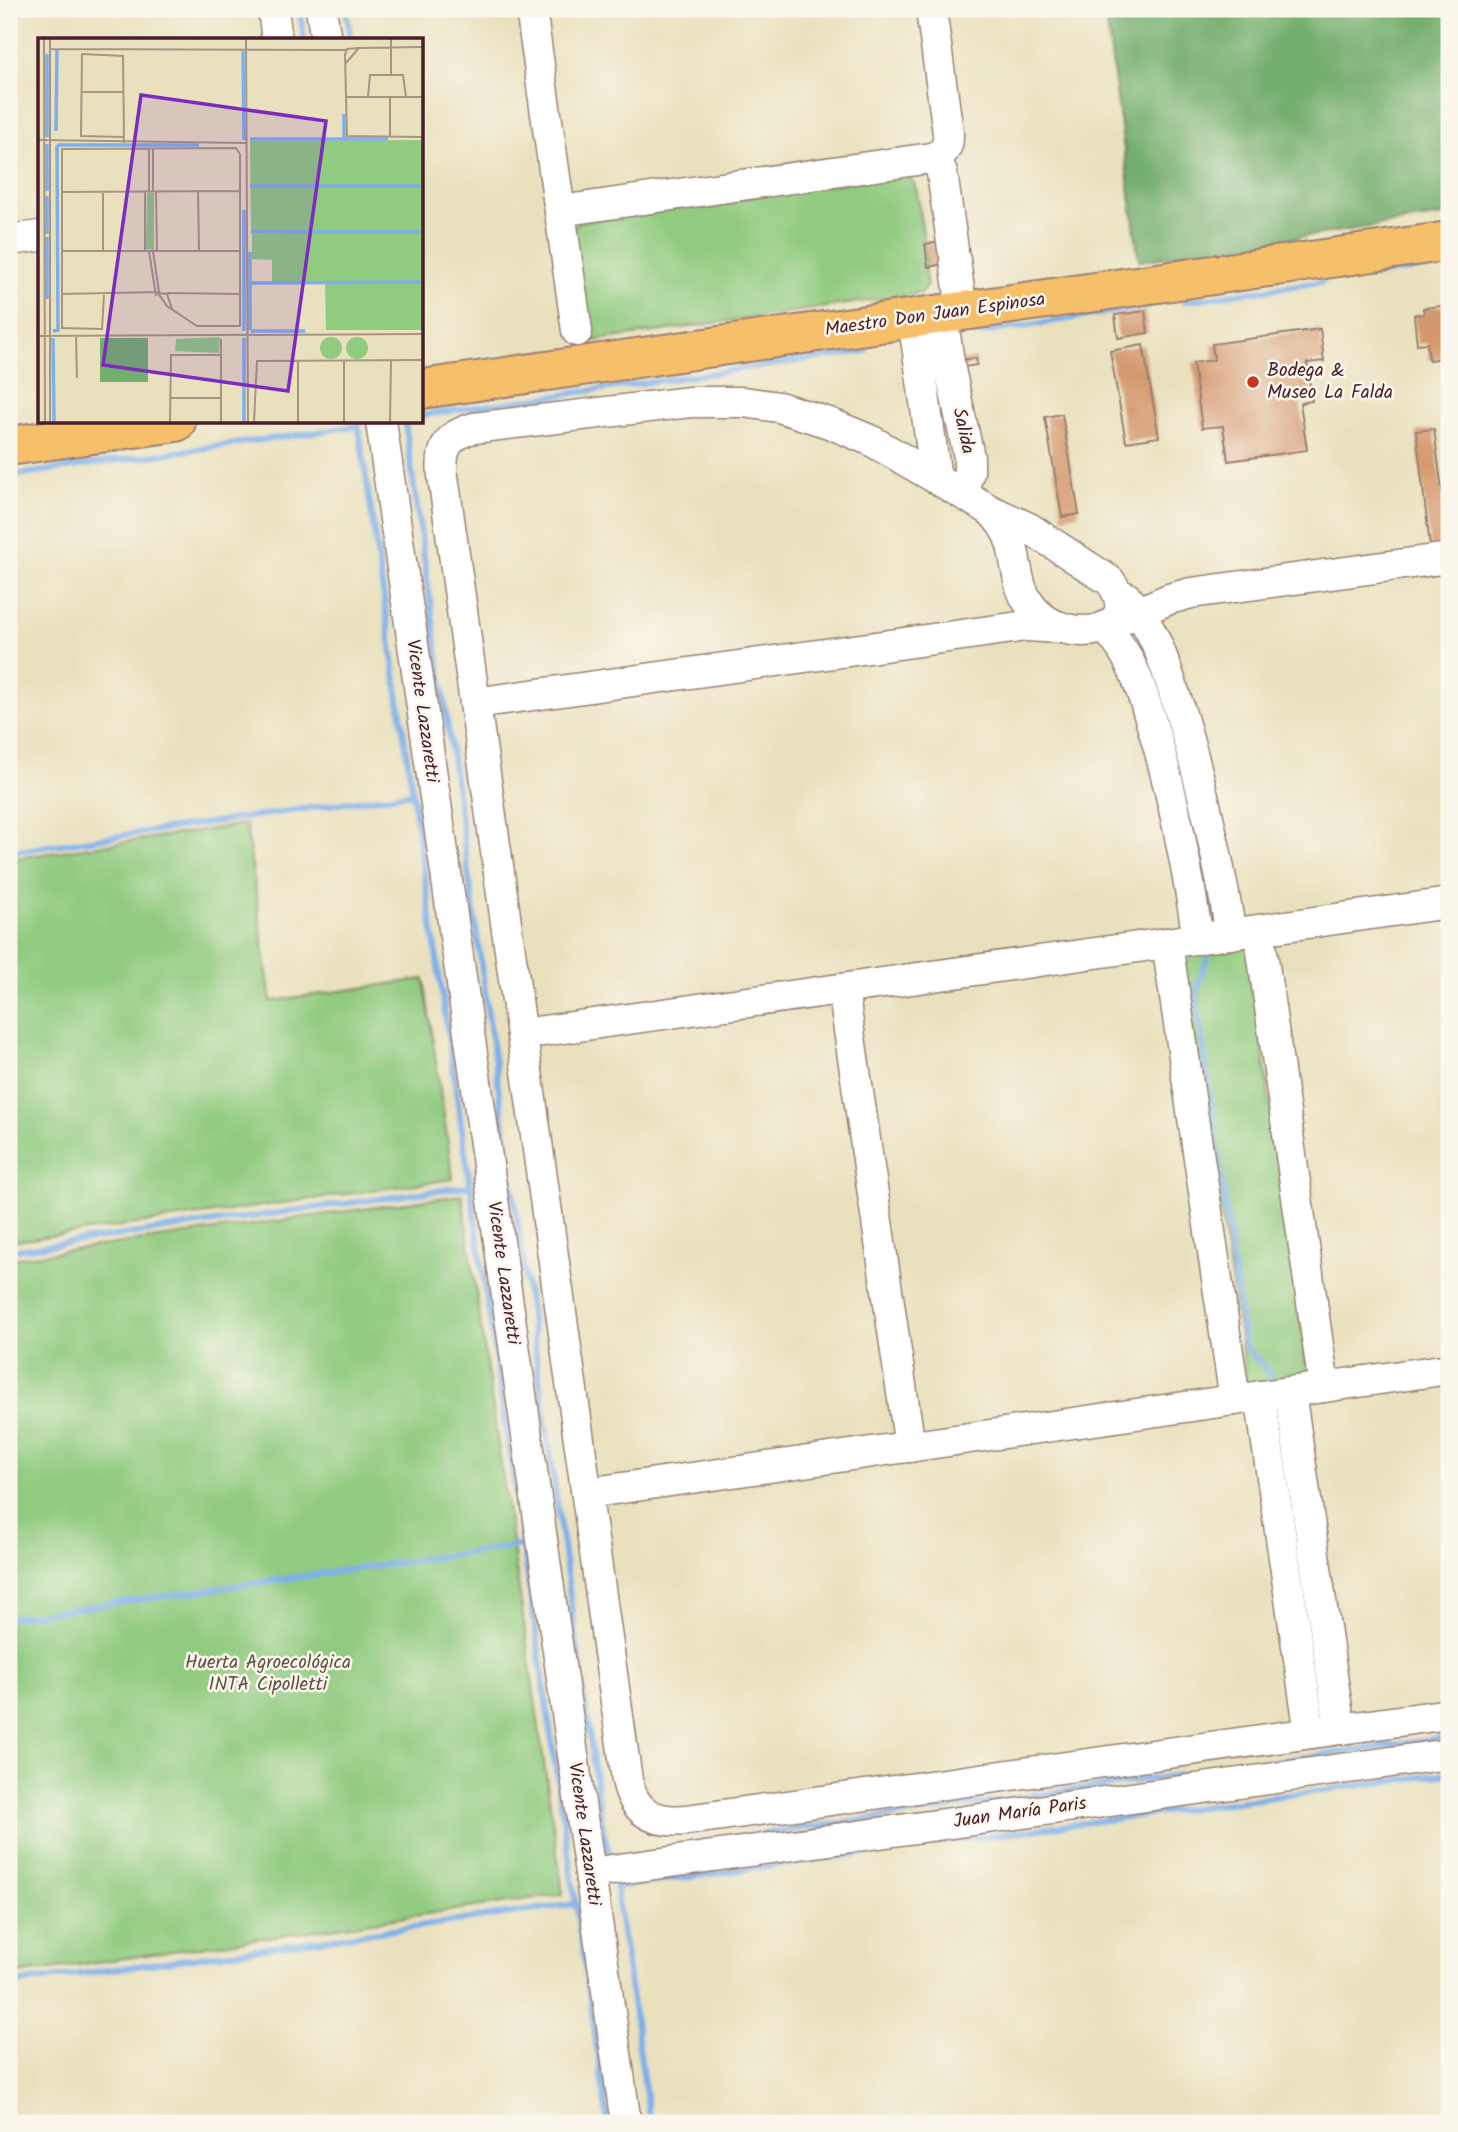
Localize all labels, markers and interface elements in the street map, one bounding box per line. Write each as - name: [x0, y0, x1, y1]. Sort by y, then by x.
- inset map: [38, 38, 424, 424]
- street label: Maestro Don Juan Espinosa: [823, 285, 1047, 345]
- place label: Bodega & Museo La Falda: [1267, 356, 1393, 408]
- marker: Bodega & Museo La Falda: [1245, 374, 1261, 390]
- street label: Salida: [943, 405, 983, 457]
- street label: Vicente Lazzaretti: [397, 637, 447, 786]
- street label: Vicente Lazzaretti: [478, 1199, 528, 1348]
- park label: Huerta Agroecológica INTA Cipolletti: [185, 1648, 351, 1700]
- street label: Vicente Lazzaretti: [559, 1760, 609, 1909]
- street label: Juan María Paris: [952, 1789, 1088, 1837]

